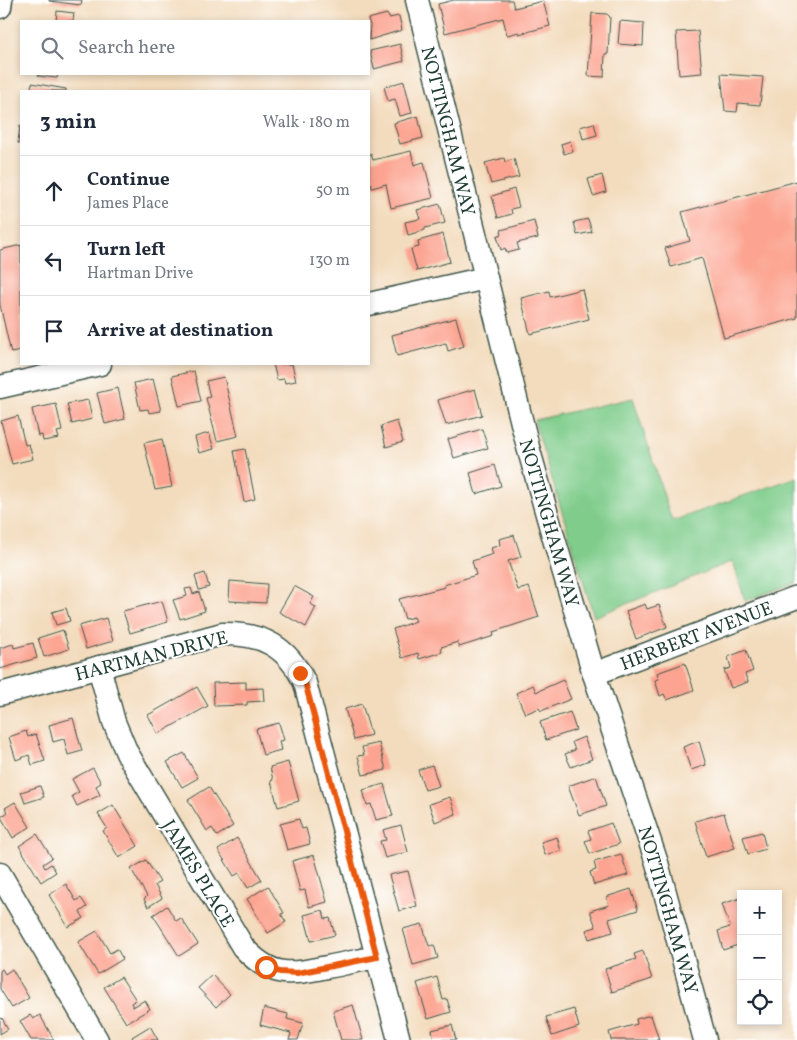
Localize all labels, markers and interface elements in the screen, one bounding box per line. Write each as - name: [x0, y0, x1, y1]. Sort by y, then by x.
- search box: [20, 20, 370, 75]
- icon: search: [38, 34, 66, 62]
- text: Search here: [78, 35, 175, 61]
- street label: NOTTINGHAM WAY: [413, 44, 481, 219]
- text: 3 min: [40, 108, 96, 137]
- text: Walk · 180 m: [263, 112, 350, 134]
- text: Continue: [87, 167, 170, 193]
- icon: ahead: [40, 177, 68, 205]
- text: 50 m: [316, 180, 350, 202]
- text: James Place: [87, 193, 169, 215]
- text: Turn left: [87, 237, 166, 263]
- icon: left: [40, 247, 68, 275]
- text: 130 m: [309, 250, 350, 272]
- text: Hartman Drive: [87, 263, 193, 285]
- icon: arrive: [40, 317, 68, 345]
- text: Arrive at destination: [87, 318, 273, 344]
- street label: NOTTINGHAM WAY: [512, 436, 585, 611]
- street label: HERBERT AVENUE: [617, 596, 777, 678]
- street label: HARTMAN DRIVE: [72, 625, 231, 689]
- route end: [289, 662, 312, 685]
- street label: JAMES PLACE: [155, 815, 240, 933]
- street label: NOTTINGHAM WAY: [631, 823, 704, 998]
- map controls: [737, 890, 782, 1025]
- button: +: [737, 890, 782, 935]
- button: −: [737, 935, 782, 980]
- route start: [255, 956, 278, 979]
- button: locate: [737, 980, 782, 1025]

